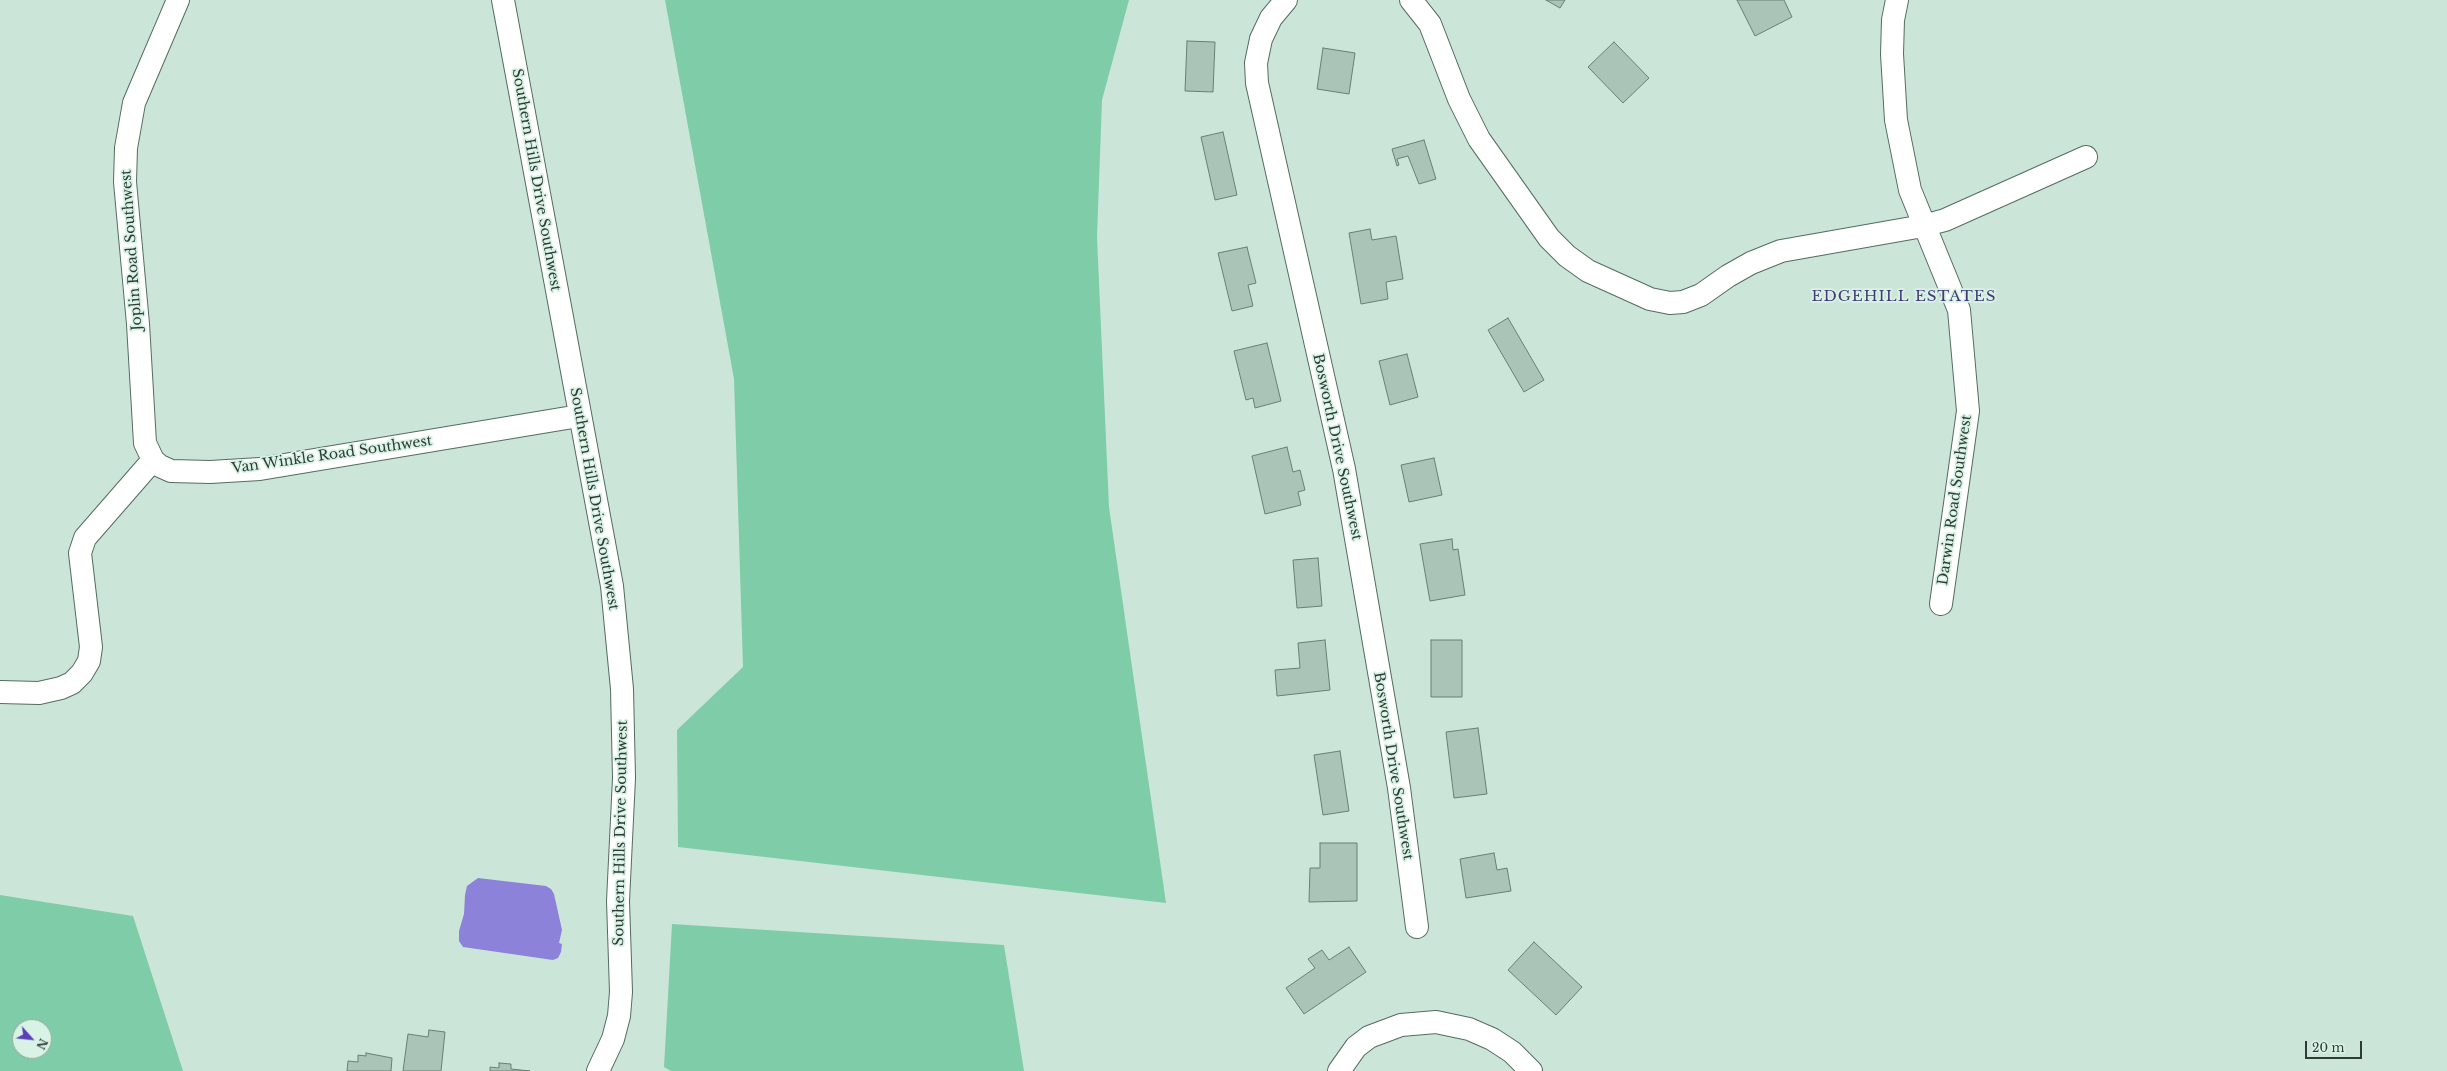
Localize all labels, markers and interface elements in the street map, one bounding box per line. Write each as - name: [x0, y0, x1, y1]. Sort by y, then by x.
- street label: Southern Hills Drive Southwest: [508, 67, 564, 293]
- street label: Joplin Road Southwest: [118, 169, 146, 331]
- district label: EDGEHILL ESTATES: [1812, 288, 1996, 306]
- street label: Bosworth Drive Southwest: [1309, 352, 1365, 542]
- street label: Southern Hills Drive Southwest: [566, 386, 622, 612]
- street label: Darwin Road Southwest: [1935, 414, 1975, 586]
- street label: Van Winkle Road Southwest: [231, 433, 433, 477]
- street label: Bosworth Drive Southwest: [1370, 671, 1416, 861]
- street label: Southern Hills Drive Southwest: [611, 720, 631, 946]
- north arrow: [12, 1019, 52, 1059]
- scale bar: [2307, 1033, 2364, 1059]
- text: N: [33, 1036, 50, 1052]
- text: 20 m: [2312, 1040, 2344, 1055]

